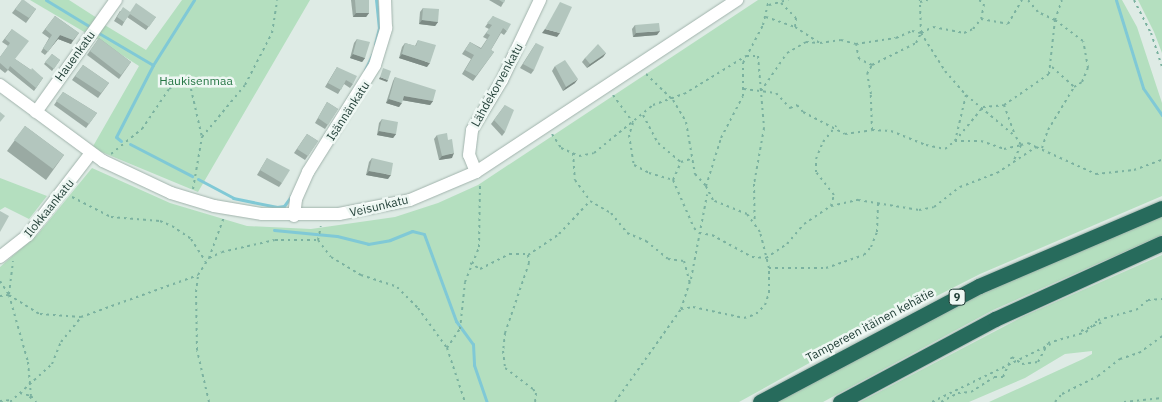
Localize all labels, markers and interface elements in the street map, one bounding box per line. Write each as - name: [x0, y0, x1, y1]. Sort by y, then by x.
- street label: Hauenkatu: [52, 28, 98, 84]
- street label: Lähdekorvenkatu: [468, 41, 526, 129]
- park label: Haukisenmaa: [159, 74, 233, 88]
- street label: Isännänkatu: [324, 79, 372, 143]
- street label: Ilokkaankatu: [21, 176, 77, 240]
- street label: Veisunkatu: [348, 192, 410, 220]
- street label: Tampereen itäinen kehätie: [803, 285, 937, 365]
- road number: 9: [948, 288, 966, 306]

